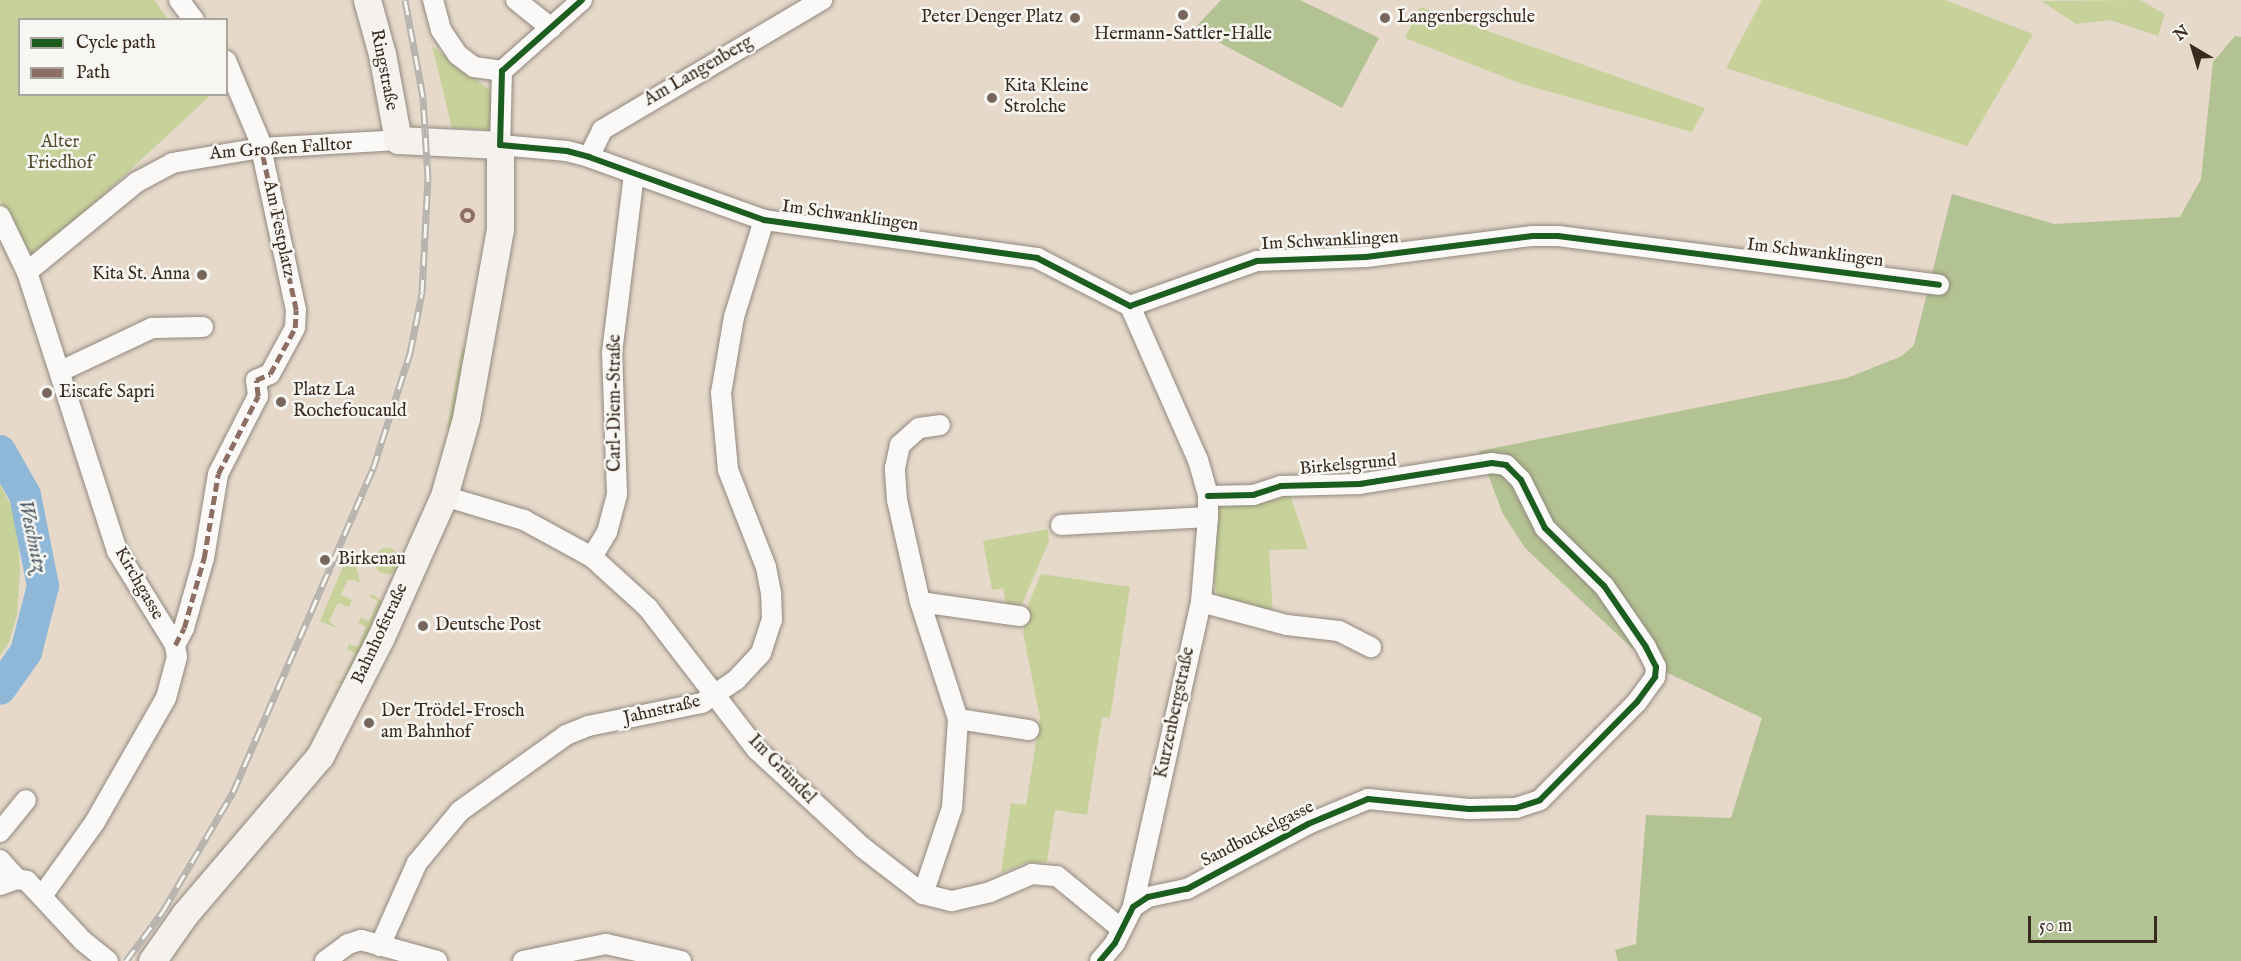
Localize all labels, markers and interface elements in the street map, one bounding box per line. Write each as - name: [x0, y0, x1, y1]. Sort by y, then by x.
- place label: Peter Denger Platz: [921, 7, 1063, 29]
- place label: Langenbergschule: [1397, 7, 1535, 29]
- marker: Hermann-Sattler-Halle: [1176, 8, 1190, 22]
- marker: Peter Denger Platz: [1068, 11, 1082, 25]
- marker: Langenbergschule: [1378, 11, 1392, 25]
- legend: [18, 18, 228, 96]
- north arrow: [2163, 18, 2223, 78]
- text: N: [2170, 22, 2194, 46]
- place label: Hermann-Sattler-Halle: [1094, 24, 1272, 46]
- street label: Ringstraße: [365, 28, 401, 112]
- text: Cycle path: [76, 32, 156, 55]
- street label: Am Langenberg: [641, 32, 757, 112]
- text: Path: [76, 62, 110, 85]
- place label: Kita Kleine Strolche: [1004, 77, 1088, 119]
- marker: Kita Kleine Strolche: [985, 91, 999, 105]
- park label: Alter Friedhof: [27, 133, 93, 176]
- street label: Am Großen Falltor: [209, 134, 353, 166]
- street label: Am Festplatz: [257, 178, 299, 280]
- street label: Im Schwanklingen: [780, 197, 920, 237]
- street label: Im Schwanklingen: [1261, 228, 1399, 256]
- street label: Im Schwanklingen: [1745, 235, 1885, 273]
- place label: Kita St. Anna: [92, 264, 190, 286]
- marker: Kita St. Anna: [195, 268, 209, 282]
- street label: Carl-Diem-Straße: [605, 334, 627, 472]
- place label: Platz La Rochefoucauld: [293, 381, 407, 424]
- place label: Eiscafe Sapri: [59, 382, 155, 404]
- marker: Eiscafe Sapri: [40, 386, 54, 400]
- marker: Platz La Rochefoucauld: [274, 395, 288, 409]
- street label: Birkelsgrund: [1299, 451, 1397, 481]
- water label: Weschnitz: [13, 498, 51, 574]
- street label: Kirchgasse: [109, 544, 167, 624]
- place label: Birkenau: [338, 549, 406, 571]
- marker: Birkenau: [316, 551, 334, 569]
- street label: Bahnhofstraße: [348, 580, 414, 688]
- place label: Deutsche Post: [435, 615, 541, 637]
- marker: Deutsche Post: [416, 619, 430, 633]
- street label: Kurzenbergstraße: [1152, 645, 1200, 781]
- street label: Jahnstraße: [621, 692, 703, 730]
- place label: Der Trödel-Frosch am Bahnhof: [381, 702, 525, 744]
- marker: Der Trödel-Frosch am Bahnhof: [362, 716, 376, 730]
- street label: Im Gründel: [743, 731, 819, 809]
- street label: Sandbuckelgasse: [1198, 797, 1318, 873]
- scale bar: [2031, 904, 2160, 942]
- text: 50 m: [2039, 915, 2072, 938]

